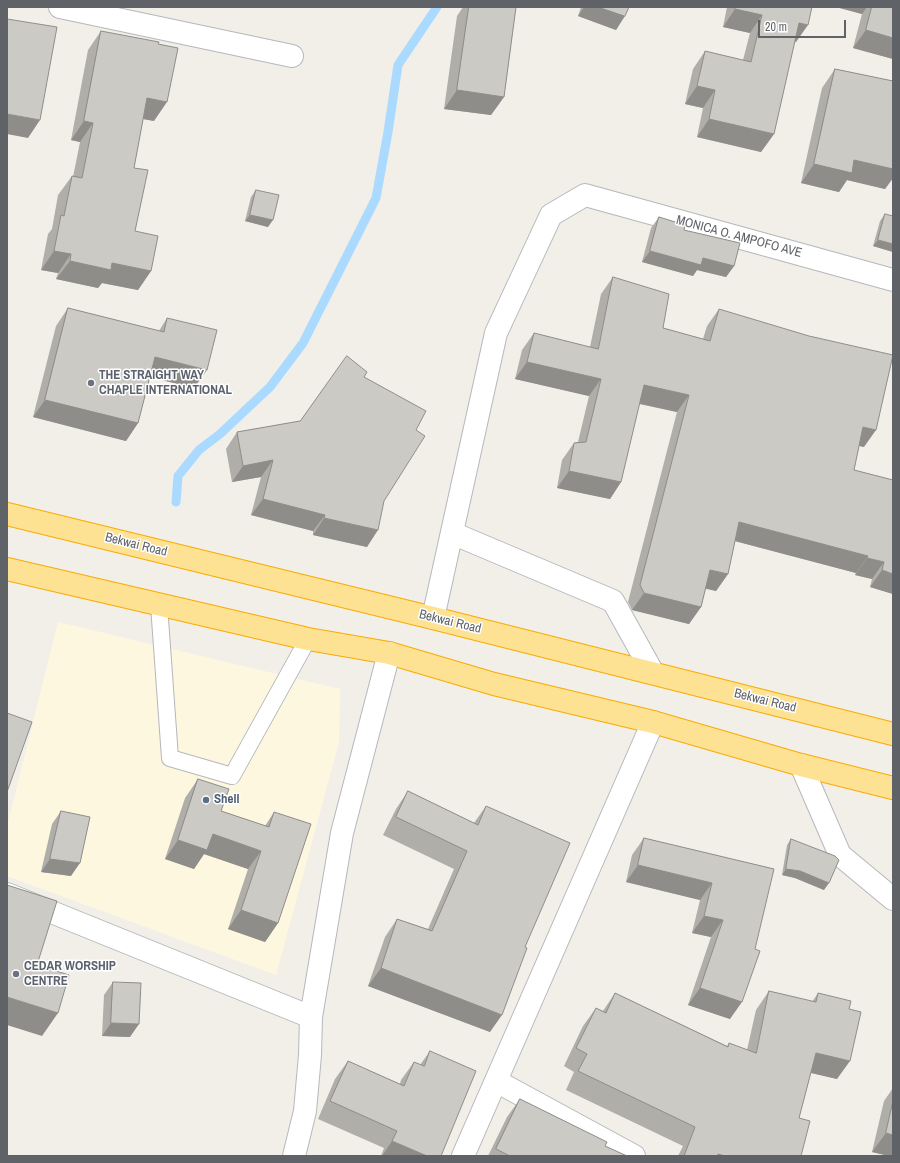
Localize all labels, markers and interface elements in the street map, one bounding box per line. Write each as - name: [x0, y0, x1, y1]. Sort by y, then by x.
- scale bar: [760, 12, 848, 38]
- text: 20 m: [765, 19, 787, 35]
- street label: MONICA O. AMPOFO AVE: [674, 213, 804, 261]
- place label: THE STRAIGHT WAY CHAPLE INTERNATIONAL: [99, 368, 232, 399]
- marker: THE STRAIGHT WAY CHAPLE INTERNATIONAL: [86, 378, 96, 388]
- street label: Bekwai Road: [103, 530, 169, 560]
- street label: Bekwai Road: [417, 607, 483, 637]
- street label: Bekwai Road: [732, 686, 798, 716]
- place label: Shell: [214, 792, 239, 808]
- marker: Shell: [201, 795, 211, 805]
- place label: CEDAR WORSHIP CENTRE: [24, 959, 116, 990]
- marker: CEDAR WORSHIP CENTRE: [11, 969, 21, 979]

